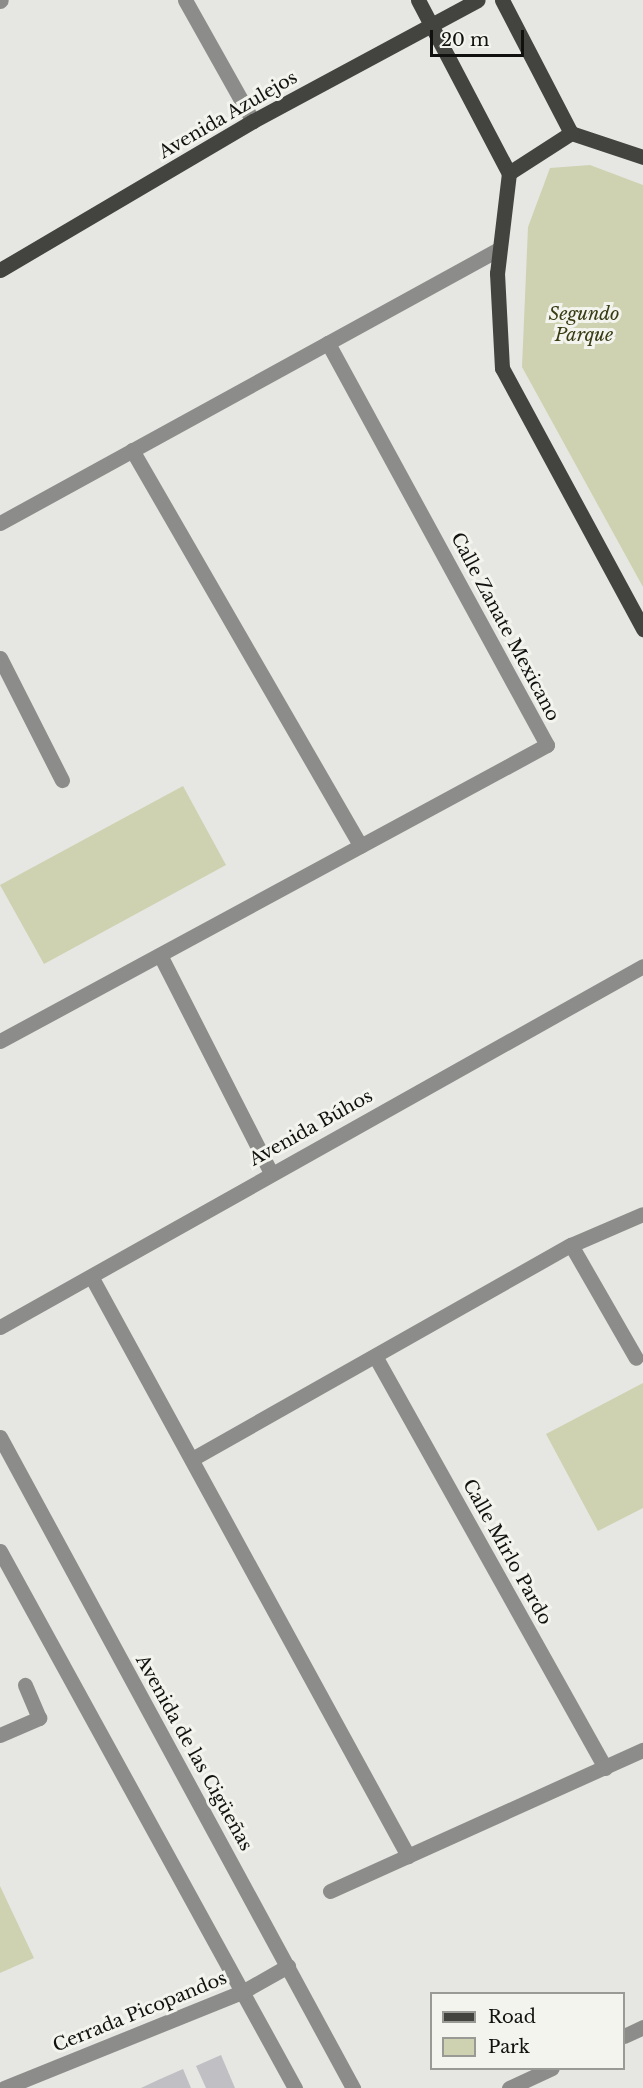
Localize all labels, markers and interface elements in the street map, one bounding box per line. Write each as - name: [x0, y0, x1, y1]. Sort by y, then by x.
- scale bar: [433, 18, 528, 56]
- text: 20 m: [441, 29, 489, 51]
- street label: Avenida Azulejos: [155, 66, 301, 164]
- park label: Segundo Parque: [549, 304, 619, 346]
- street label: Calle Zanate Mexicano: [446, 529, 564, 725]
- street label: Avenida Búhos: [246, 1085, 376, 1171]
- street label: Calle Mirlo Pardo: [458, 1475, 556, 1629]
- street label: Avenida de las Cigüeñas: [131, 1651, 257, 1855]
- street label: Cerrada Picopandos: [50, 1967, 230, 2057]
- legend: [430, 1992, 625, 2070]
- text: Road: [488, 2006, 536, 2028]
- text: Park: [488, 2036, 530, 2058]

